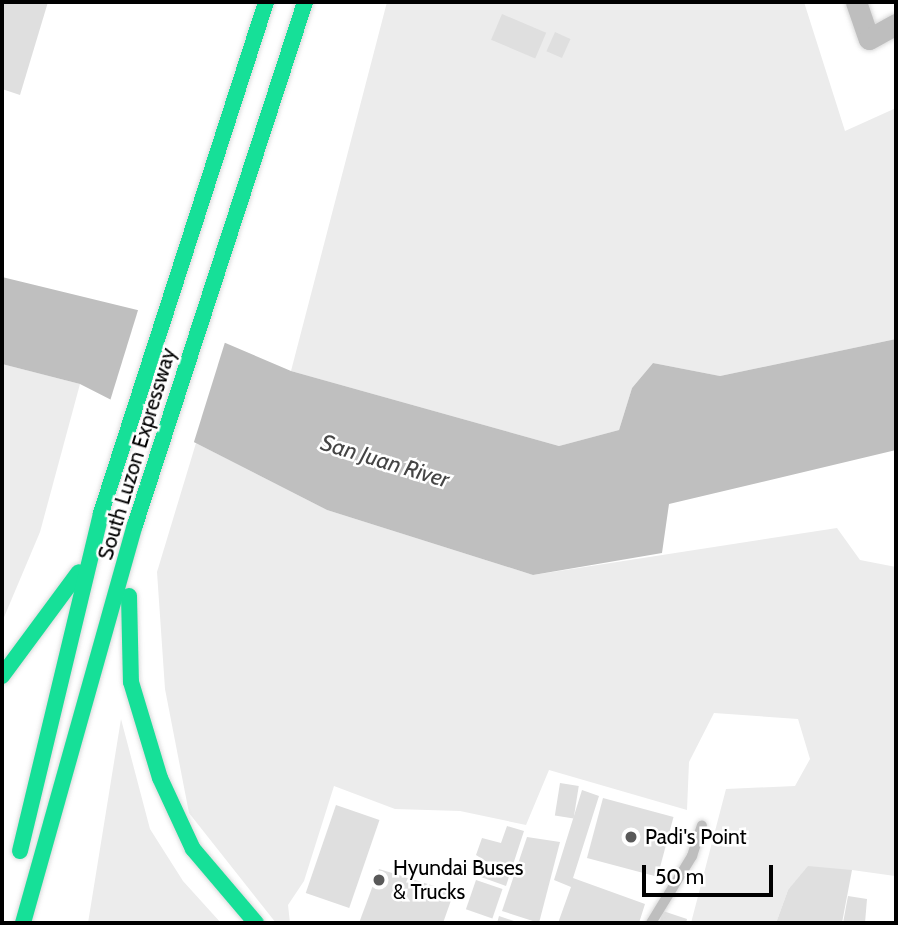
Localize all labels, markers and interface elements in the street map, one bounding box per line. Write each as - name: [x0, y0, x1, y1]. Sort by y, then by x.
- street label: South Luzon Expressway: [93, 345, 181, 563]
- water label: San Juan River: [317, 428, 453, 494]
- place label: Padi's Point: [645, 824, 747, 850]
- marker: Padi's Point: [623, 829, 639, 845]
- scale bar: [646, 852, 777, 896]
- place label: Hyundai Buses & Trucks: [393, 855, 523, 905]
- text: 50 m: [655, 864, 704, 889]
- marker: Hyundai Buses & Trucks: [371, 872, 387, 888]

